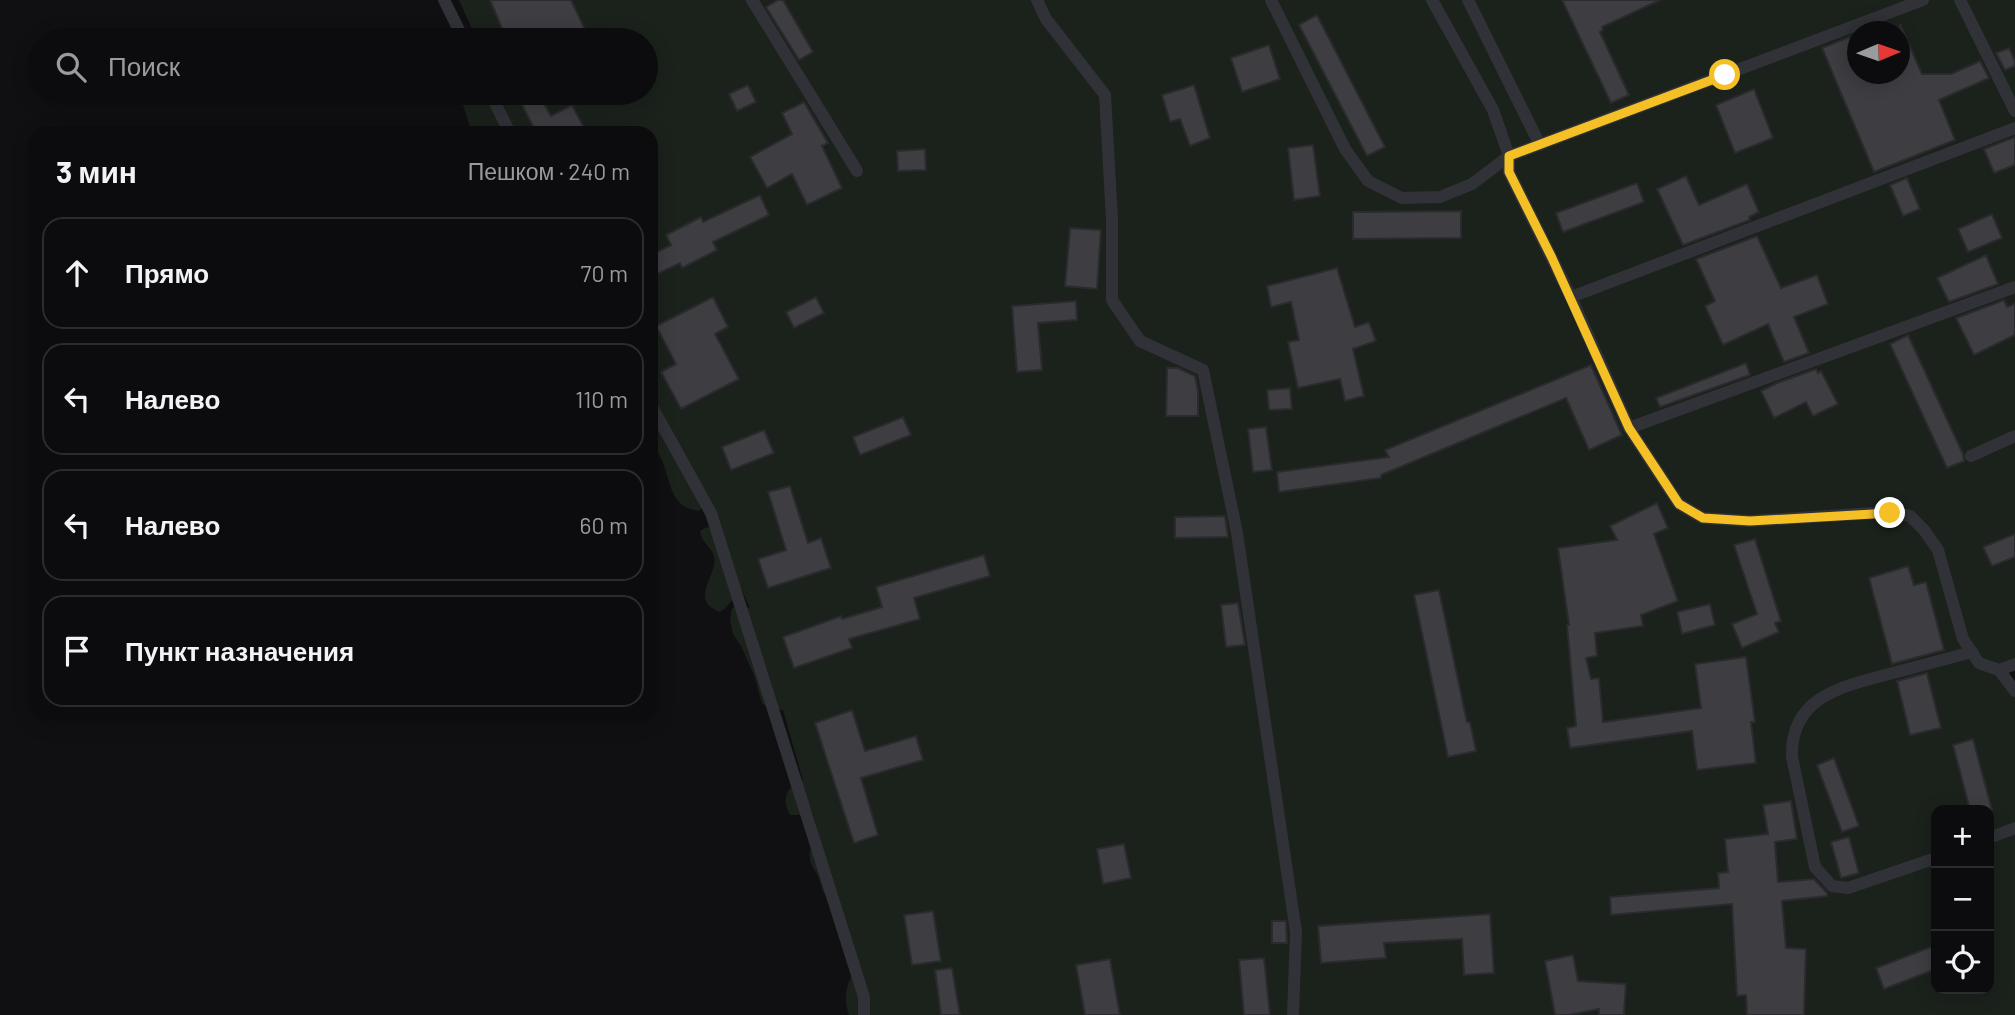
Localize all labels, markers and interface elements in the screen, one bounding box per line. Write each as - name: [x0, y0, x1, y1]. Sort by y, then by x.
- north arrow: [1847, 21, 1910, 84]
- search box: [28, 28, 658, 105]
- icon: search: [52, 48, 90, 86]
- text: Поиск: [108, 50, 180, 81]
- route start: [1709, 59, 1740, 90]
- text: 3 мин: [56, 153, 137, 189]
- text: Пешком · 240 m: [468, 157, 630, 185]
- icon: ahead: [58, 254, 96, 292]
- text: Прямо: [125, 257, 209, 288]
- text: 70 m: [581, 259, 628, 287]
- icon: left: [58, 380, 96, 418]
- text: Налево: [125, 383, 220, 414]
- text: 110 m: [575, 385, 628, 413]
- route end: [1874, 497, 1905, 528]
- icon: left: [58, 506, 96, 544]
- text: Налево: [125, 509, 220, 540]
- text: 60 m: [580, 511, 628, 539]
- icon: arrive: [58, 632, 96, 670]
- text: Пункт назначения: [125, 635, 354, 666]
- map controls: [1931, 805, 1994, 994]
- button: +: [1931, 805, 1994, 868]
- button: −: [1931, 868, 1994, 931]
- button: locate: [1931, 931, 1994, 994]

